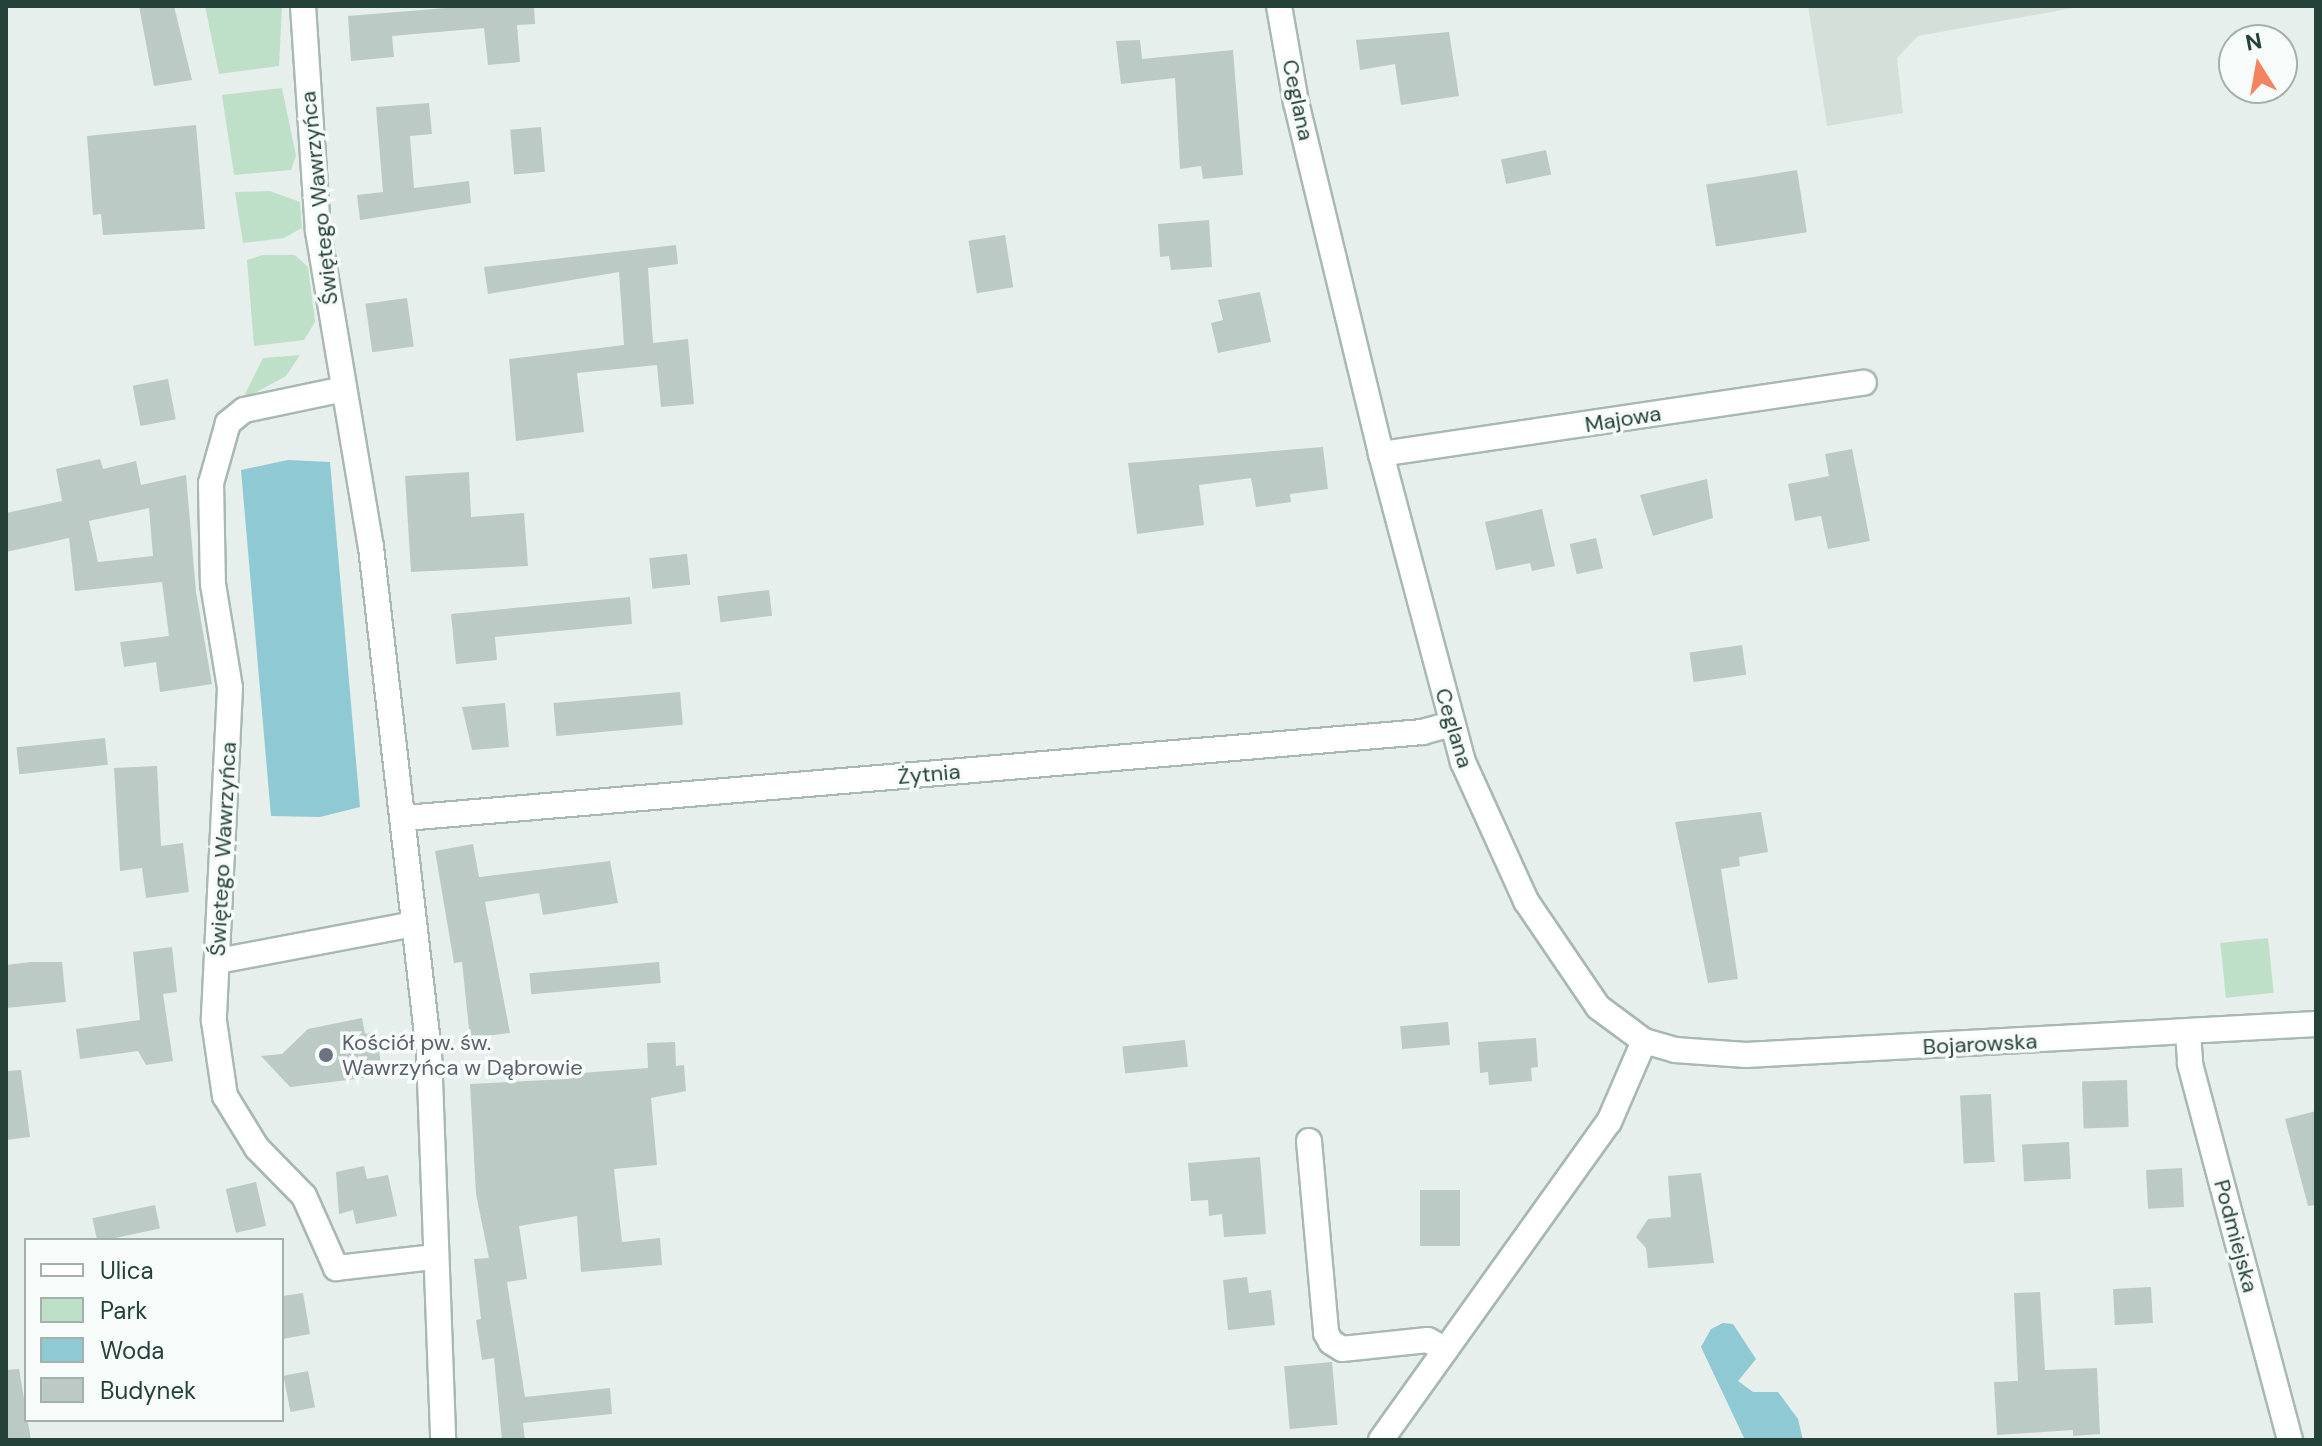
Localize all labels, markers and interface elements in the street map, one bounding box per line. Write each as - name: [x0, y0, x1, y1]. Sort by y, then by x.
- north arrow: [2218, 24, 2298, 104]
- text: N: [2243, 26, 2264, 58]
- street label: Ceglana: [1277, 57, 1319, 143]
- street label: Świętego Wawrzyńca: [295, 90, 343, 306]
- street label: Majowa: [1583, 400, 1663, 438]
- street label: Ceglana: [1429, 685, 1479, 771]
- street label: Świętego Wawrzyńca: [204, 741, 242, 957]
- street label: Żytnia: [897, 758, 961, 790]
- street label: Bojarowska: [1922, 1028, 2038, 1060]
- place label: Kościół pw. św. Wawrzyńca w Dąbrowie: [342, 1029, 583, 1080]
- marker: Kościół pw. św. Wawrzyńca w Dąbrowie: [317, 1046, 335, 1064]
- street label: Podmiejska: [2208, 1177, 2264, 1295]
- legend: [24, 1238, 284, 1422]
- text: Ulica: [100, 1255, 154, 1286]
- text: Park: [100, 1295, 147, 1326]
- text: Woda: [100, 1335, 164, 1366]
- text: Budynek: [100, 1375, 196, 1406]

